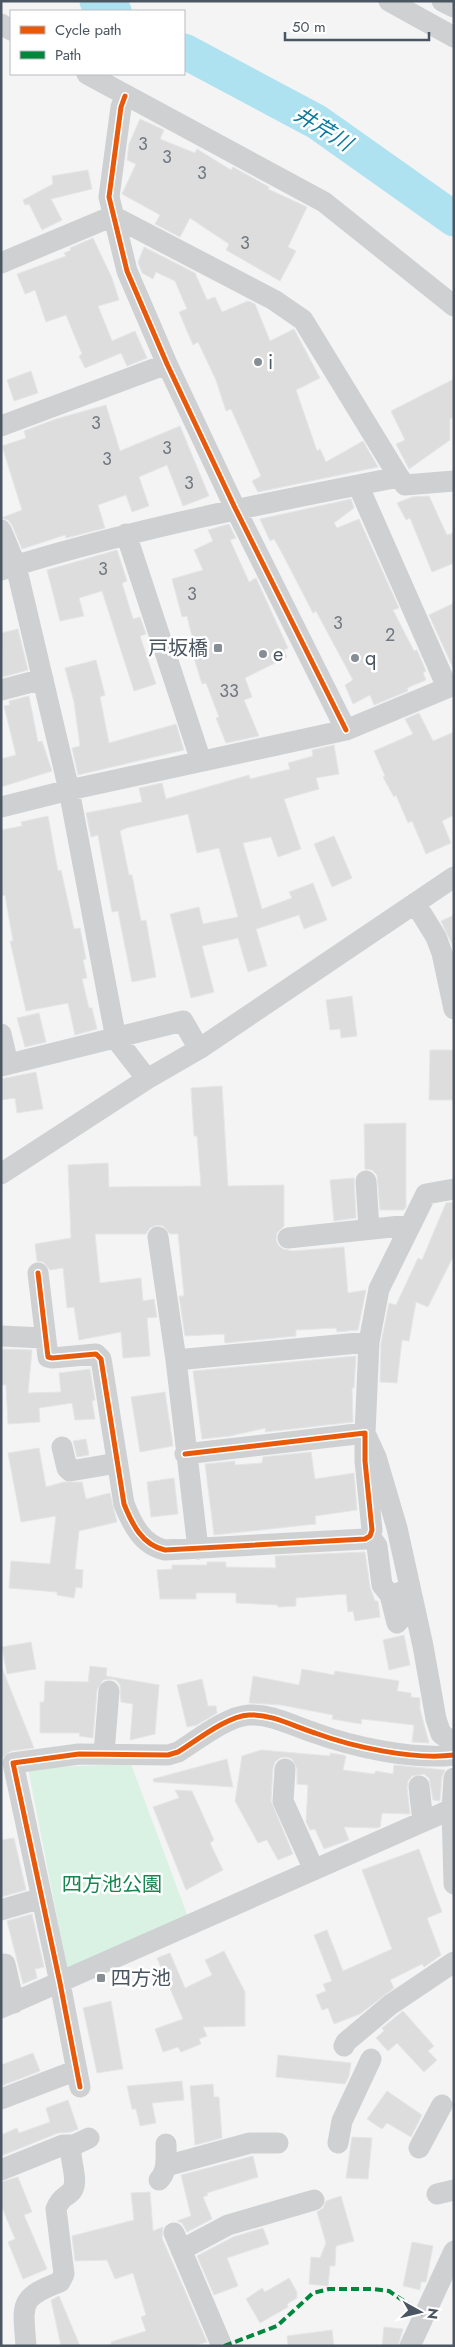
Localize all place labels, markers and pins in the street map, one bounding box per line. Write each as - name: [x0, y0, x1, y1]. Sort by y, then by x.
- place label: i: [268, 348, 273, 377]
- marker: i: [252, 356, 264, 368]
- place label: 戸坂橋: [148, 634, 208, 663]
- place label: e: [273, 640, 283, 669]
- marker: 戸坂橋: [212, 642, 224, 654]
- place label: q: [365, 644, 376, 673]
- marker: e: [257, 648, 269, 660]
- marker: q: [349, 652, 361, 664]
- place label: 四方池: [111, 1964, 171, 1993]
- marker: 四方池: [95, 1972, 107, 1984]

